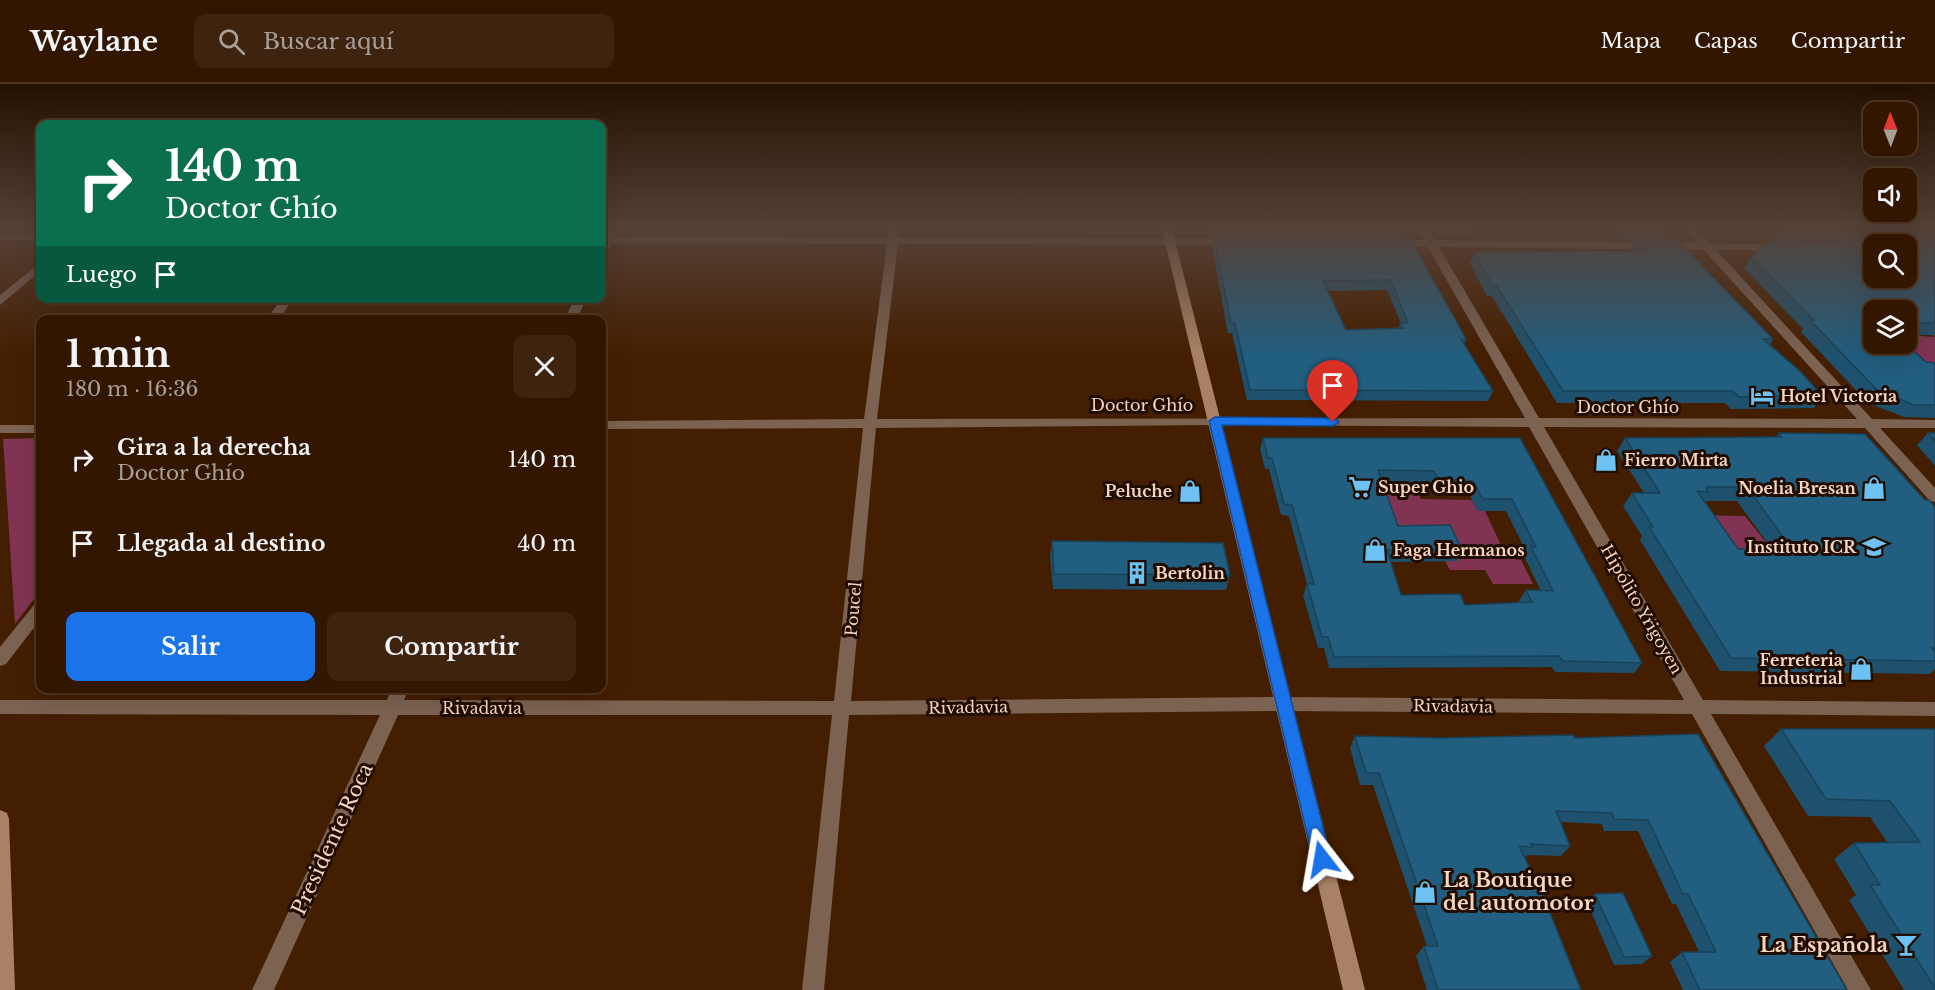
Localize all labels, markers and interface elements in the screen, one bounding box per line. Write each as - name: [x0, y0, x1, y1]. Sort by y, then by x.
- search box: [194, 14, 614, 68]
- text: Waylane: [30, 24, 158, 59]
- icon: search: [215, 25, 248, 58]
- text: Buscar aquí: [263, 28, 394, 55]
- text: Mapa: [1601, 28, 1661, 54]
- text: Capas: [1694, 28, 1758, 54]
- text: Compartir: [1791, 28, 1905, 54]
- north arrow: [1863, 102, 1917, 156]
- map controls: [1863, 102, 1917, 354]
- text: 140 m: [165, 140, 301, 192]
- icon: right: [66, 144, 144, 222]
- button: sound: [1863, 168, 1917, 222]
- text: Doctor Ghío: [165, 192, 338, 225]
- button: search: [1863, 234, 1917, 288]
- icon: arrive: [149, 258, 182, 291]
- text: Luego: [66, 261, 137, 288]
- button: layers: [1863, 300, 1917, 354]
- text: 1 min: [66, 332, 170, 377]
- button: close: [513, 335, 576, 398]
- pin: [1307, 360, 1358, 422]
- icon: arrive: [1316, 369, 1349, 402]
- text: 180 m · 16:36: [66, 377, 198, 401]
- hotel icon: Hotel Victoria: [1749, 383, 1775, 409]
- place label: Hotel Victoria: [1780, 386, 1897, 406]
- street label: Doctor Ghío: [1091, 395, 1193, 415]
- street label: Doctor Ghío: [1577, 397, 1679, 417]
- text: Gira a la derecha: [117, 434, 311, 461]
- icon: right: [66, 443, 99, 476]
- text: 140 m: [508, 446, 576, 473]
- shop icon: Fierro Mirta: [1593, 447, 1619, 473]
- place label: Fierro Mirta: [1624, 450, 1728, 470]
- text: Doctor Ghío: [117, 461, 245, 485]
- supermarket icon: Super Ghio: [1347, 474, 1373, 500]
- shop icon: Noelia Bresan: [1861, 475, 1887, 501]
- place label: Super Ghio: [1378, 477, 1474, 497]
- shop icon: Peluche: [1177, 478, 1203, 504]
- place label: Noelia Bresan: [1738, 478, 1856, 498]
- place label: Peluche: [1105, 481, 1172, 501]
- icon: arrive: [66, 527, 99, 560]
- text: Llegada al destino: [117, 530, 326, 557]
- text: 40 m: [518, 530, 576, 557]
- school or university icon: Instituto ICR: [1861, 534, 1887, 560]
- shop icon: Faga Hermanos: [1362, 537, 1388, 563]
- place label: Instituto ICR: [1747, 537, 1857, 557]
- place label: Faga Hermanos: [1393, 540, 1525, 560]
- street label: Hipólito Yrigoyen: [1597, 541, 1687, 677]
- building icon: Bertolin: [1124, 560, 1150, 586]
- place label: Bertolin: [1155, 563, 1225, 583]
- street label: Poucel: [841, 581, 865, 637]
- button: Salir: [66, 612, 315, 681]
- button: Compartir: [327, 612, 576, 681]
- place label: Ferreteria Industrial: [1760, 650, 1843, 688]
- shop icon: Ferreteria Industrial: [1848, 656, 1874, 682]
- street label: Rivadavia: [1413, 695, 1493, 717]
- street label: Rivadavia: [928, 696, 1008, 718]
- street label: Rivadavia: [442, 698, 522, 718]
- street label: Presidente Roca: [286, 759, 378, 919]
- position arrow: [1290, 827, 1354, 891]
- place label: La Boutique del automotor: [1443, 868, 1594, 915]
- shop icon: La Boutique del automotor: [1412, 879, 1438, 905]
- bar icon: La Española: [1893, 932, 1919, 958]
- place label: La Española: [1760, 933, 1889, 957]

